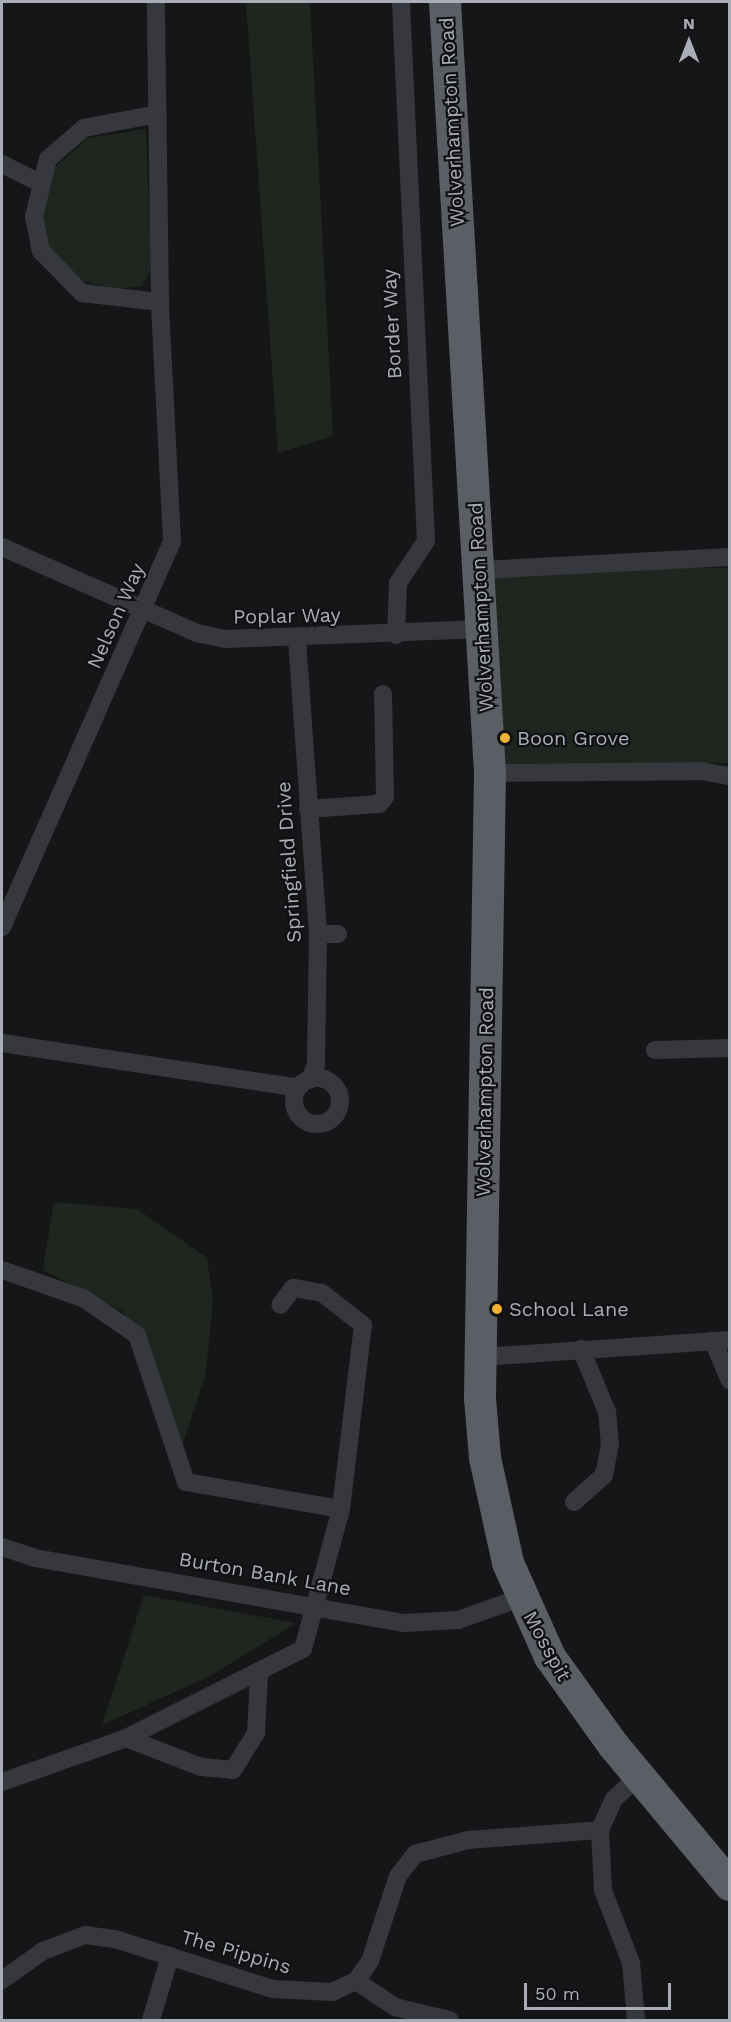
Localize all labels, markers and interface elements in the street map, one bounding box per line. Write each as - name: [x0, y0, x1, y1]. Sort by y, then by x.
- north arrow: [659, 12, 719, 72]
- text: N: [683, 14, 695, 33]
- street label: Wolverhampton Road: [435, 17, 469, 227]
- street label: Border Way: [377, 268, 407, 380]
- street label: Wolverhampton Road: [464, 502, 498, 712]
- street label: Nelson Way: [82, 559, 150, 673]
- street label: Poplar Way: [233, 603, 341, 629]
- place label: Boon Grove: [517, 726, 630, 750]
- marker: Boon Grove: [498, 731, 512, 745]
- street label: Springfield Drive: [271, 781, 307, 943]
- street label: Wolverhampton Road: [471, 987, 499, 1197]
- place label: School Lane: [509, 1297, 630, 1321]
- marker: School Lane: [490, 1302, 504, 1316]
- street label: Burton Bank Lane: [177, 1547, 353, 1601]
- street label: Mosspit: [518, 1607, 576, 1685]
- street label: The Pippins: [178, 1925, 294, 1979]
- scale bar: [527, 1971, 674, 2009]
- text: 50 m: [535, 1983, 580, 2004]

